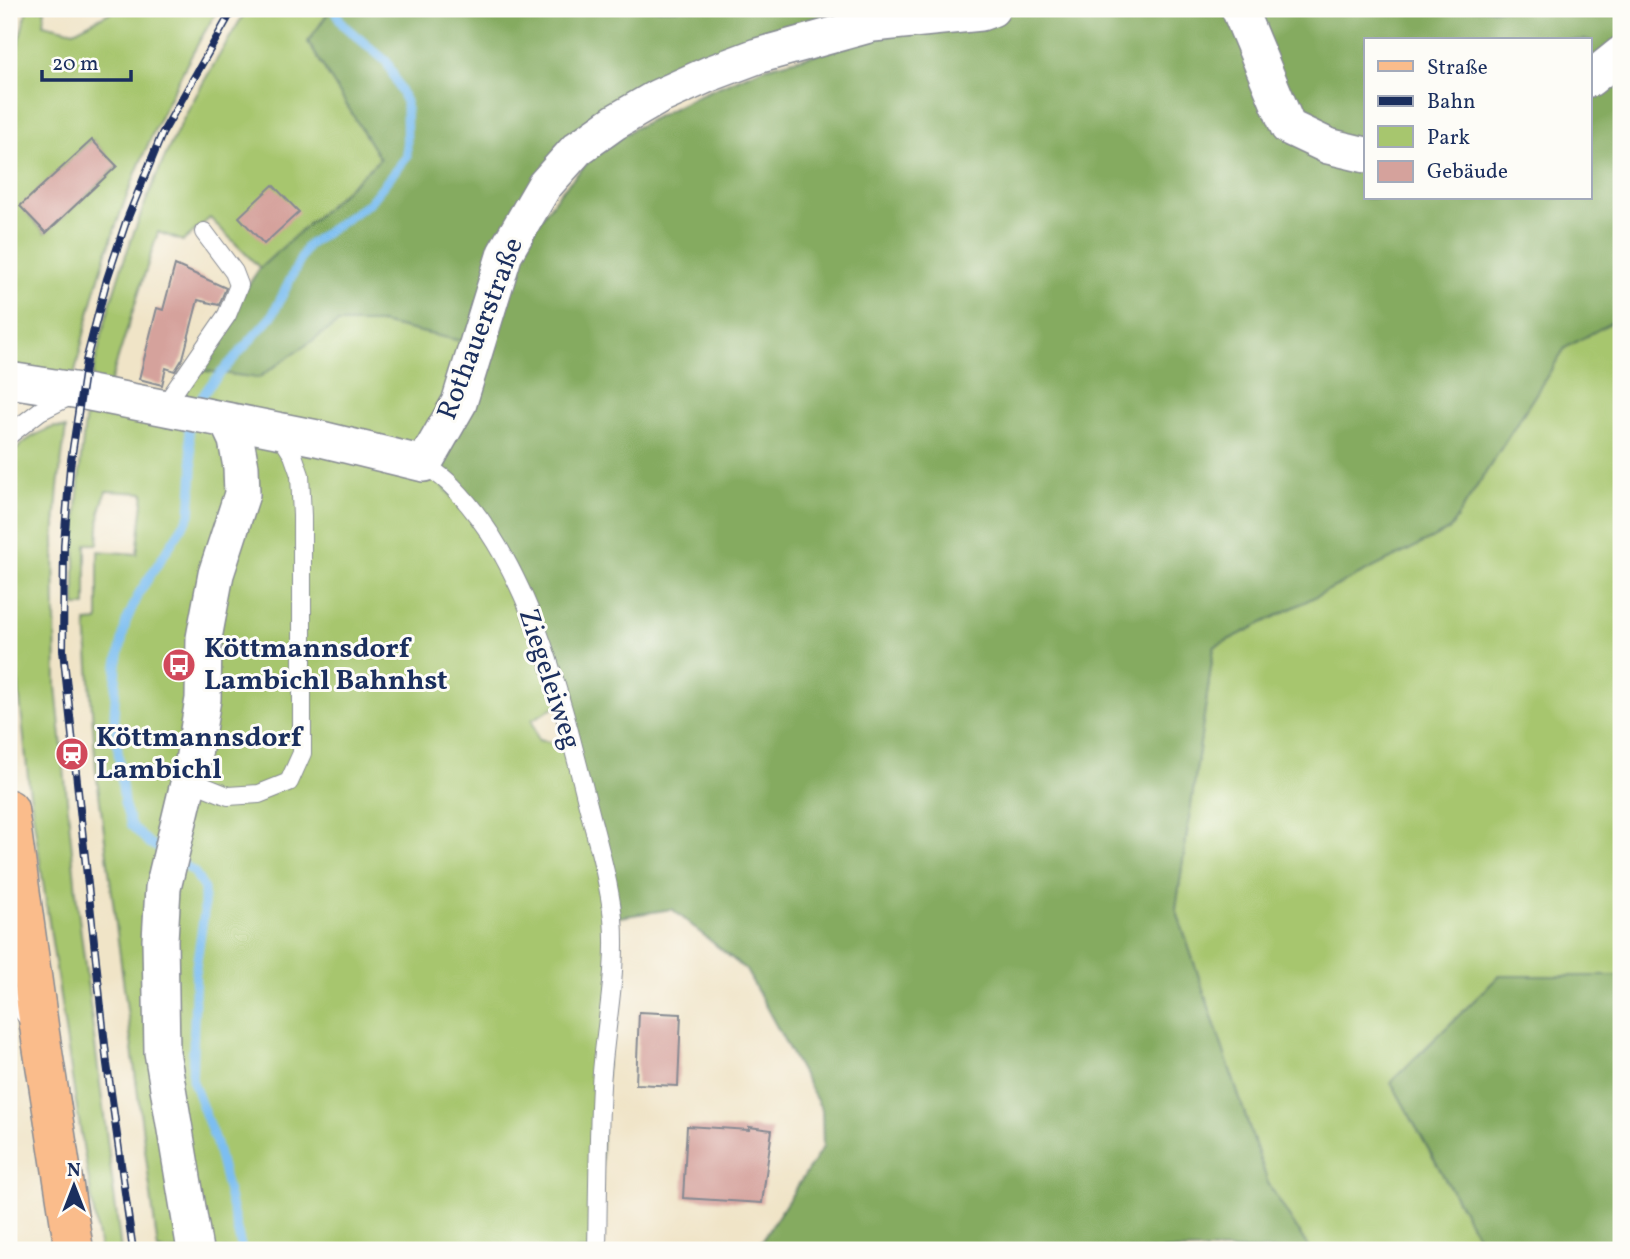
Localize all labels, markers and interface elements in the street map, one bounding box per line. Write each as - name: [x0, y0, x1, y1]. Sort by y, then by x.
- scale bar: [42, 38, 131, 82]
- legend: [1364, 38, 1592, 200]
- text: 20 m: [52, 50, 98, 79]
- text: Straße: [1427, 54, 1488, 83]
- text: Bahn: [1427, 88, 1476, 117]
- text: Park: [1427, 124, 1470, 153]
- text: Gebäude: [1427, 158, 1508, 187]
- street label: Rothauerstraße: [428, 232, 534, 426]
- street label: Ziegeleiweg: [508, 604, 590, 754]
- place label: Köttmannsdorf Lambichl Bahnhst: [204, 630, 448, 701]
- bus stop icon: Köttmannsdorf Lambichl Bahnhst: [160, 646, 198, 684]
- place label: Köttmannsdorf Lambichl: [96, 719, 304, 790]
- station icon: Köttmannsdorf Lambichl: [53, 735, 91, 773]
- north arrow: [38, 1150, 108, 1220]
- text: N: [67, 1158, 81, 1184]

